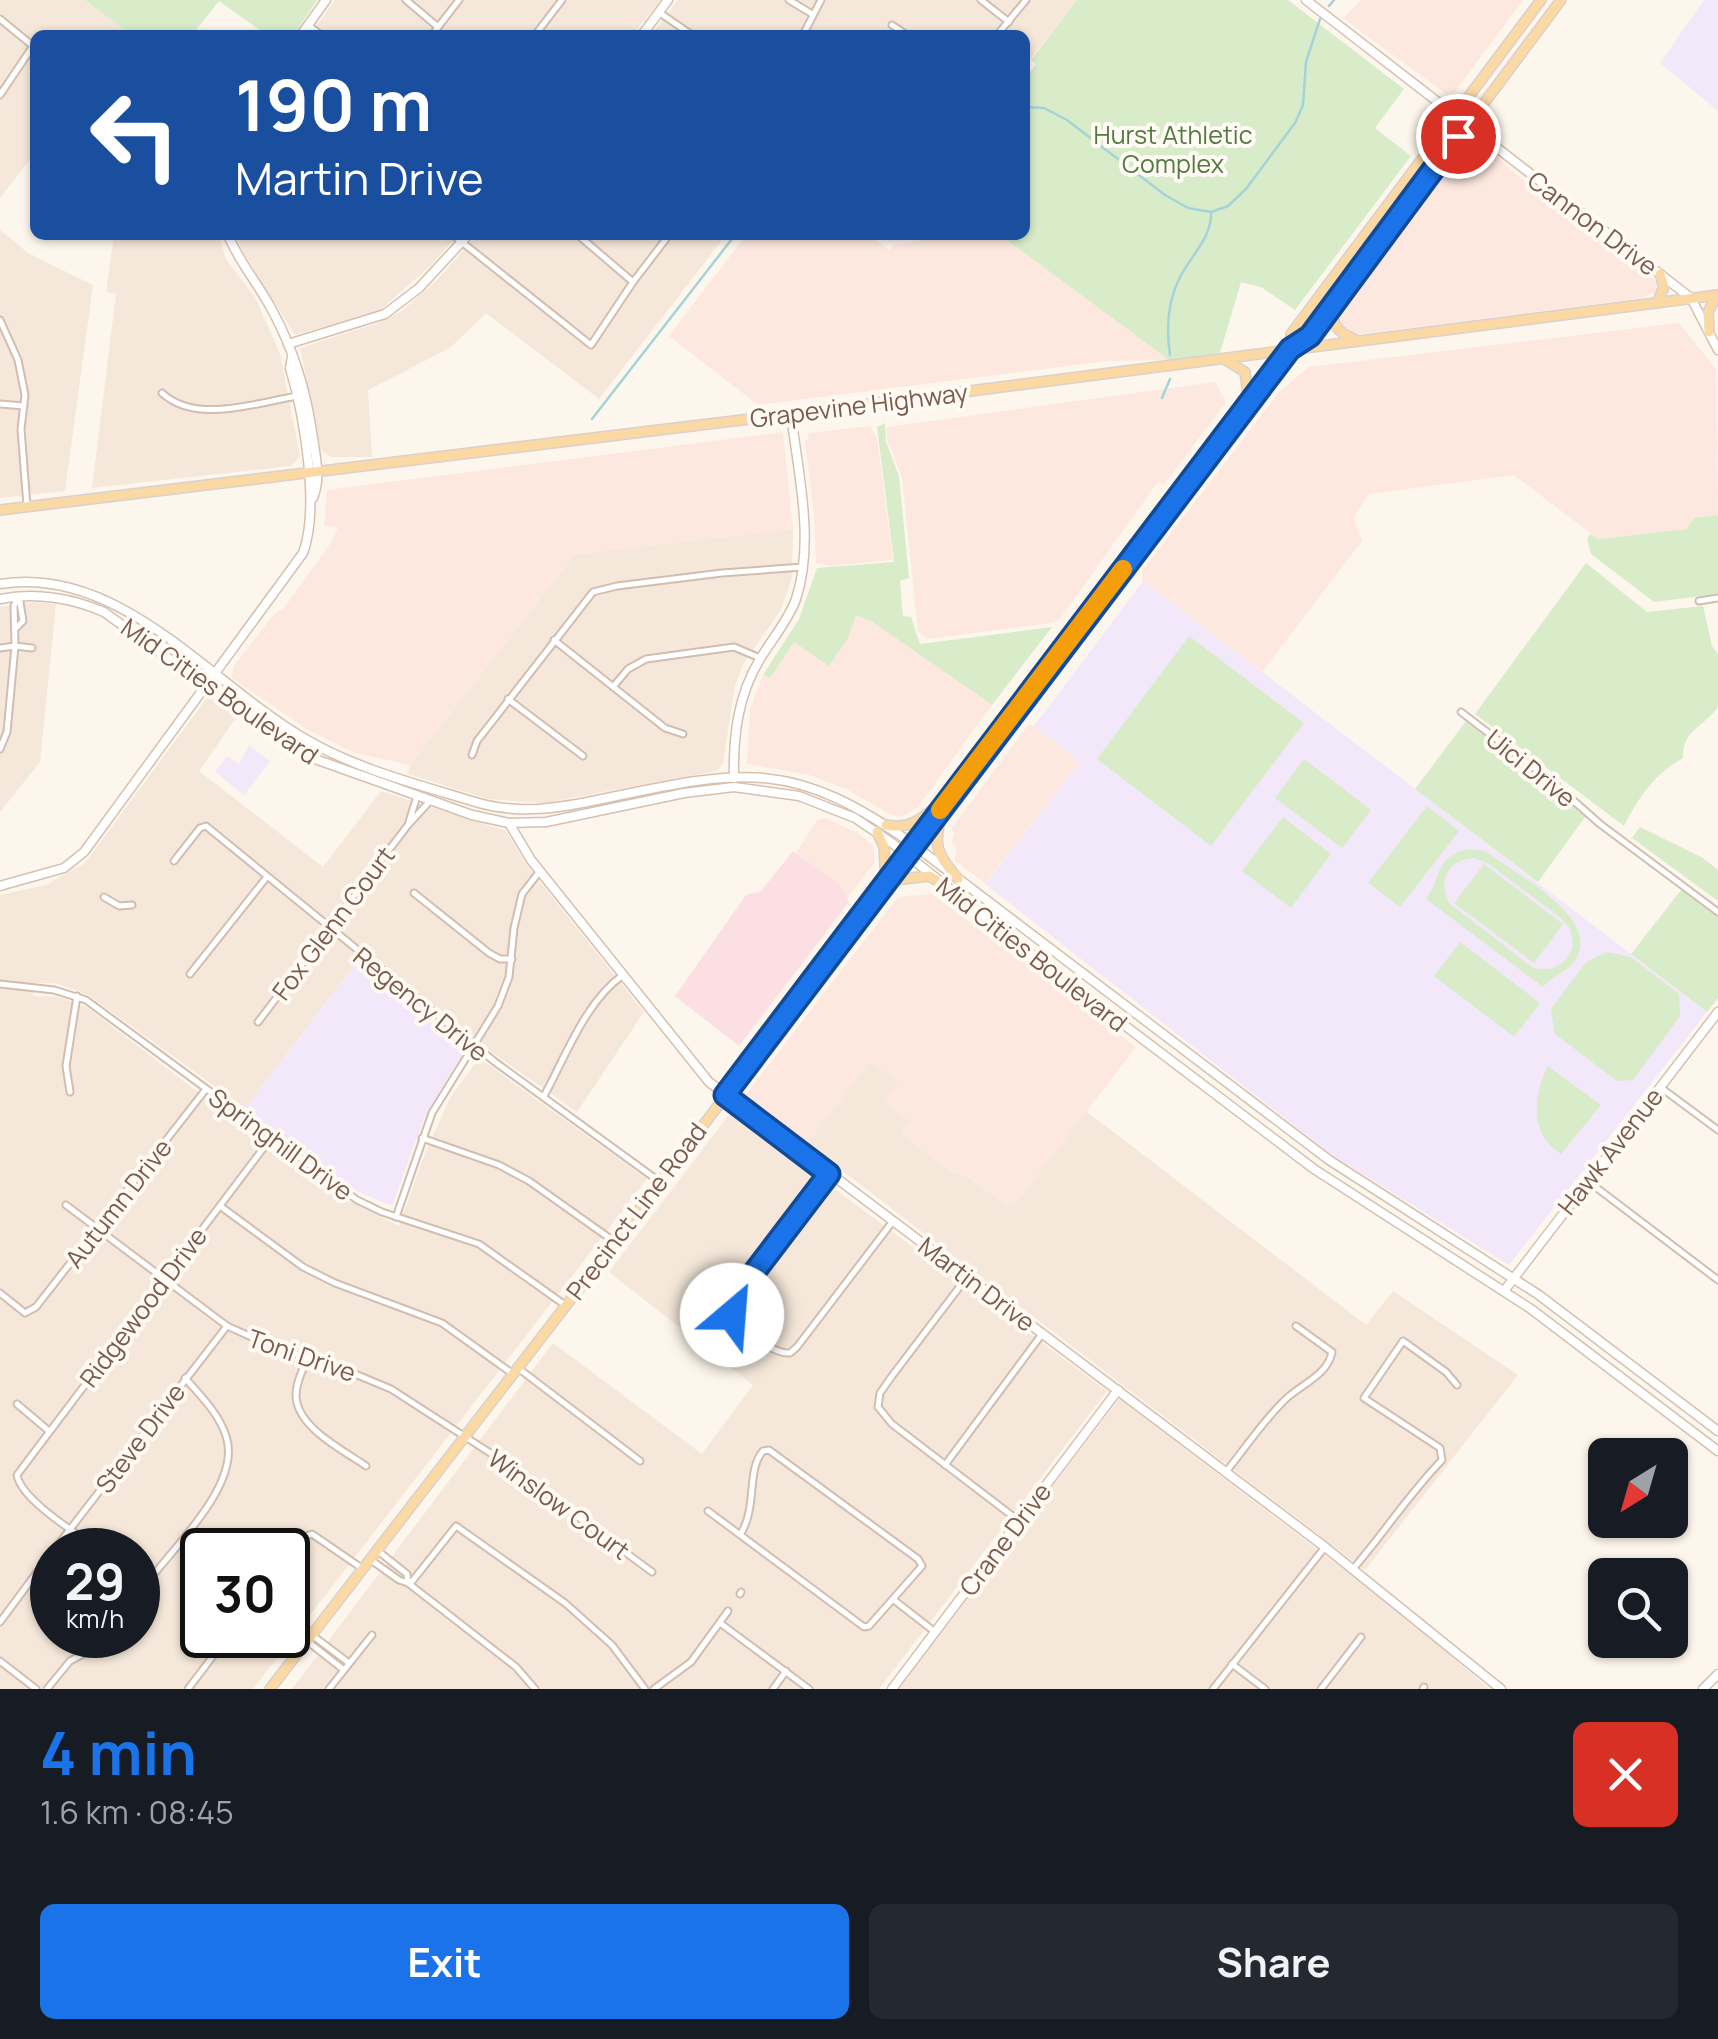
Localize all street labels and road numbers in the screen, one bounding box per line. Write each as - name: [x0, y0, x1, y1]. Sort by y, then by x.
- street label: Cannon Drive: [1521, 163, 1665, 283]
- street label: Grapevine Highway: [748, 374, 970, 436]
- street label: Mid Cities Boulevard: [114, 610, 326, 772]
- street label: Uici Drive: [1479, 721, 1583, 815]
- street label: Fox Glenn Court: [264, 839, 402, 1007]
- street label: Mid Cities Boulevard: [929, 868, 1135, 1040]
- street label: Regency Drive: [346, 939, 496, 1069]
- street label: Springhill Drive: [202, 1080, 360, 1208]
- street label: Hawk Avenue: [1549, 1080, 1671, 1222]
- street label: Precinct Line Road: [558, 1115, 714, 1307]
- street label: Autumn Drive: [56, 1131, 180, 1275]
- street label: Ridgewood Drive: [71, 1220, 215, 1394]
- street label: Martin Drive: [911, 1228, 1043, 1340]
- street label: Toni Drive: [243, 1320, 361, 1390]
- street label: Steve Drive: [87, 1376, 193, 1500]
- street label: Winslow Court: [481, 1441, 637, 1567]
- street label: Crane Drive: [951, 1475, 1059, 1603]

